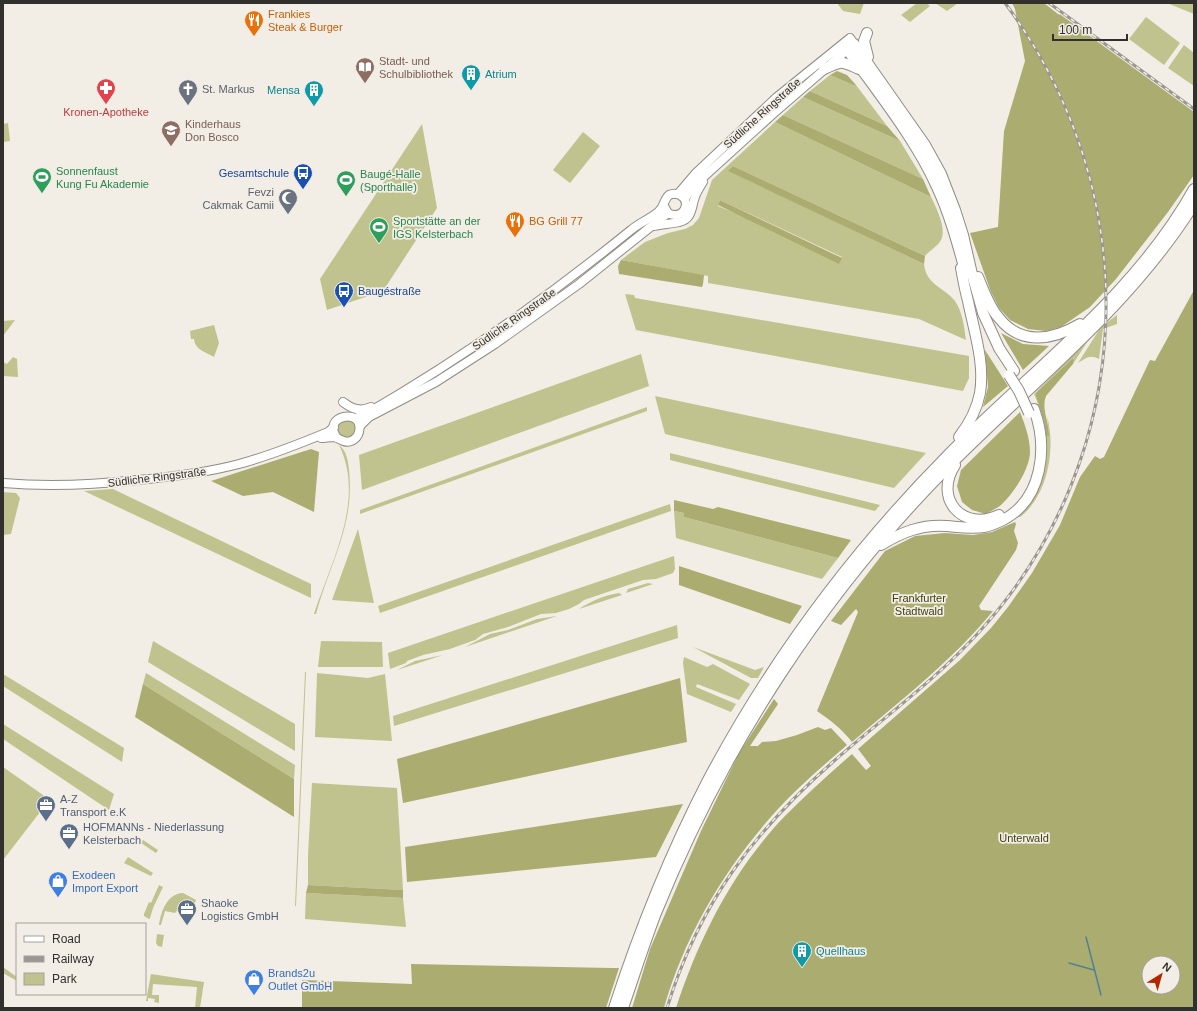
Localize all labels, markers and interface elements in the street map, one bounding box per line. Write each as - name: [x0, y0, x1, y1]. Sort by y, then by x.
- place label: Frankies Steak & Burger: [268, 8, 343, 33]
- restaurant icon: Frankies Steak & Burger: [243, 9, 265, 37]
- scale bar: [1053, 16, 1127, 42]
- text: 100 m: [1059, 23, 1092, 37]
- place label: Stadt- und Schulbibliothek: [379, 55, 453, 80]
- library icon: Stadt- und Schulbibliothek: [354, 56, 376, 84]
- building icon: Atrium: [460, 63, 482, 91]
- place label: Atrium: [485, 68, 517, 80]
- street label: Südliche Ringstraße: [721, 75, 803, 151]
- pharmacy icon: Kronen-Apotheke: [95, 77, 117, 105]
- church icon: St. Markus: [177, 78, 199, 106]
- building icon: Mensa: [303, 79, 325, 107]
- place label: St. Markus: [202, 83, 255, 95]
- place label: Mensa: [267, 84, 301, 96]
- place label: Kronen-Apotheke: [63, 106, 149, 118]
- place label: Kinderhaus Don Bosco: [185, 118, 241, 143]
- school or university icon: Kinderhaus Don Bosco: [160, 119, 182, 147]
- bus stop icon: Gesamtschule: [292, 162, 314, 190]
- place label: Sonnenfaust Kung Fu Akademie: [56, 165, 149, 190]
- sports icon: Sonnenfaust Kung Fu Akademie: [31, 166, 53, 194]
- place label: Gesamtschule: [219, 167, 289, 179]
- place label: Baugé-Halle (Sporthalle): [360, 168, 421, 193]
- sports icon: Baugé-Halle (Sporthalle): [335, 169, 357, 197]
- place label: Fevzi Cakmak Camii: [202, 186, 274, 211]
- mosque icon: Fevzi Cakmak Camii: [277, 187, 299, 215]
- restaurant icon: BG Grill 77: [504, 210, 526, 238]
- place label: Sportstätte an der IGS Kelsterbach: [393, 215, 481, 240]
- place label: BG Grill 77: [529, 215, 583, 227]
- sports icon: Sportstätte an der IGS Kelsterbach: [368, 216, 390, 244]
- bus stop icon: Baugéstraße: [333, 280, 355, 308]
- place label: Baugéstraße: [358, 285, 421, 297]
- street label: Südliche Ringstraße: [470, 286, 558, 352]
- street label: Südliche Ringstraße: [107, 465, 207, 489]
- park label: Frankfurter Stadtwald: [892, 592, 946, 617]
- place label: A-Z Transport e.K: [60, 793, 127, 818]
- office icon: A-Z Transport e.K: [35, 794, 57, 822]
- place label: HOFMANNs - Niederlassung Kelsterbach: [83, 821, 224, 846]
- office icon: HOFMANNs - Niederlassung Kelsterbach: [58, 822, 80, 850]
- park label: Unterwald: [999, 832, 1049, 844]
- place label: Exodeen Import Export: [72, 869, 138, 894]
- shop icon: Exodeen Import Export: [47, 870, 69, 898]
- place label: Shaoke Logistics GmbH: [201, 897, 279, 922]
- office icon: Shaoke Logistics GmbH: [176, 898, 198, 926]
- legend: [16, 923, 146, 995]
- text: Road: [52, 932, 81, 946]
- building icon: Quellhaus: [791, 940, 813, 968]
- place label: Quellhaus: [816, 945, 866, 957]
- text: Railway: [52, 952, 94, 966]
- north arrow: [1141, 955, 1181, 995]
- text: N: [1160, 960, 1174, 974]
- place label: Brands2u Outlet GmbH: [268, 967, 332, 992]
- shop icon: Brands2u Outlet GmbH: [243, 968, 265, 996]
- text: Park: [52, 972, 78, 986]

